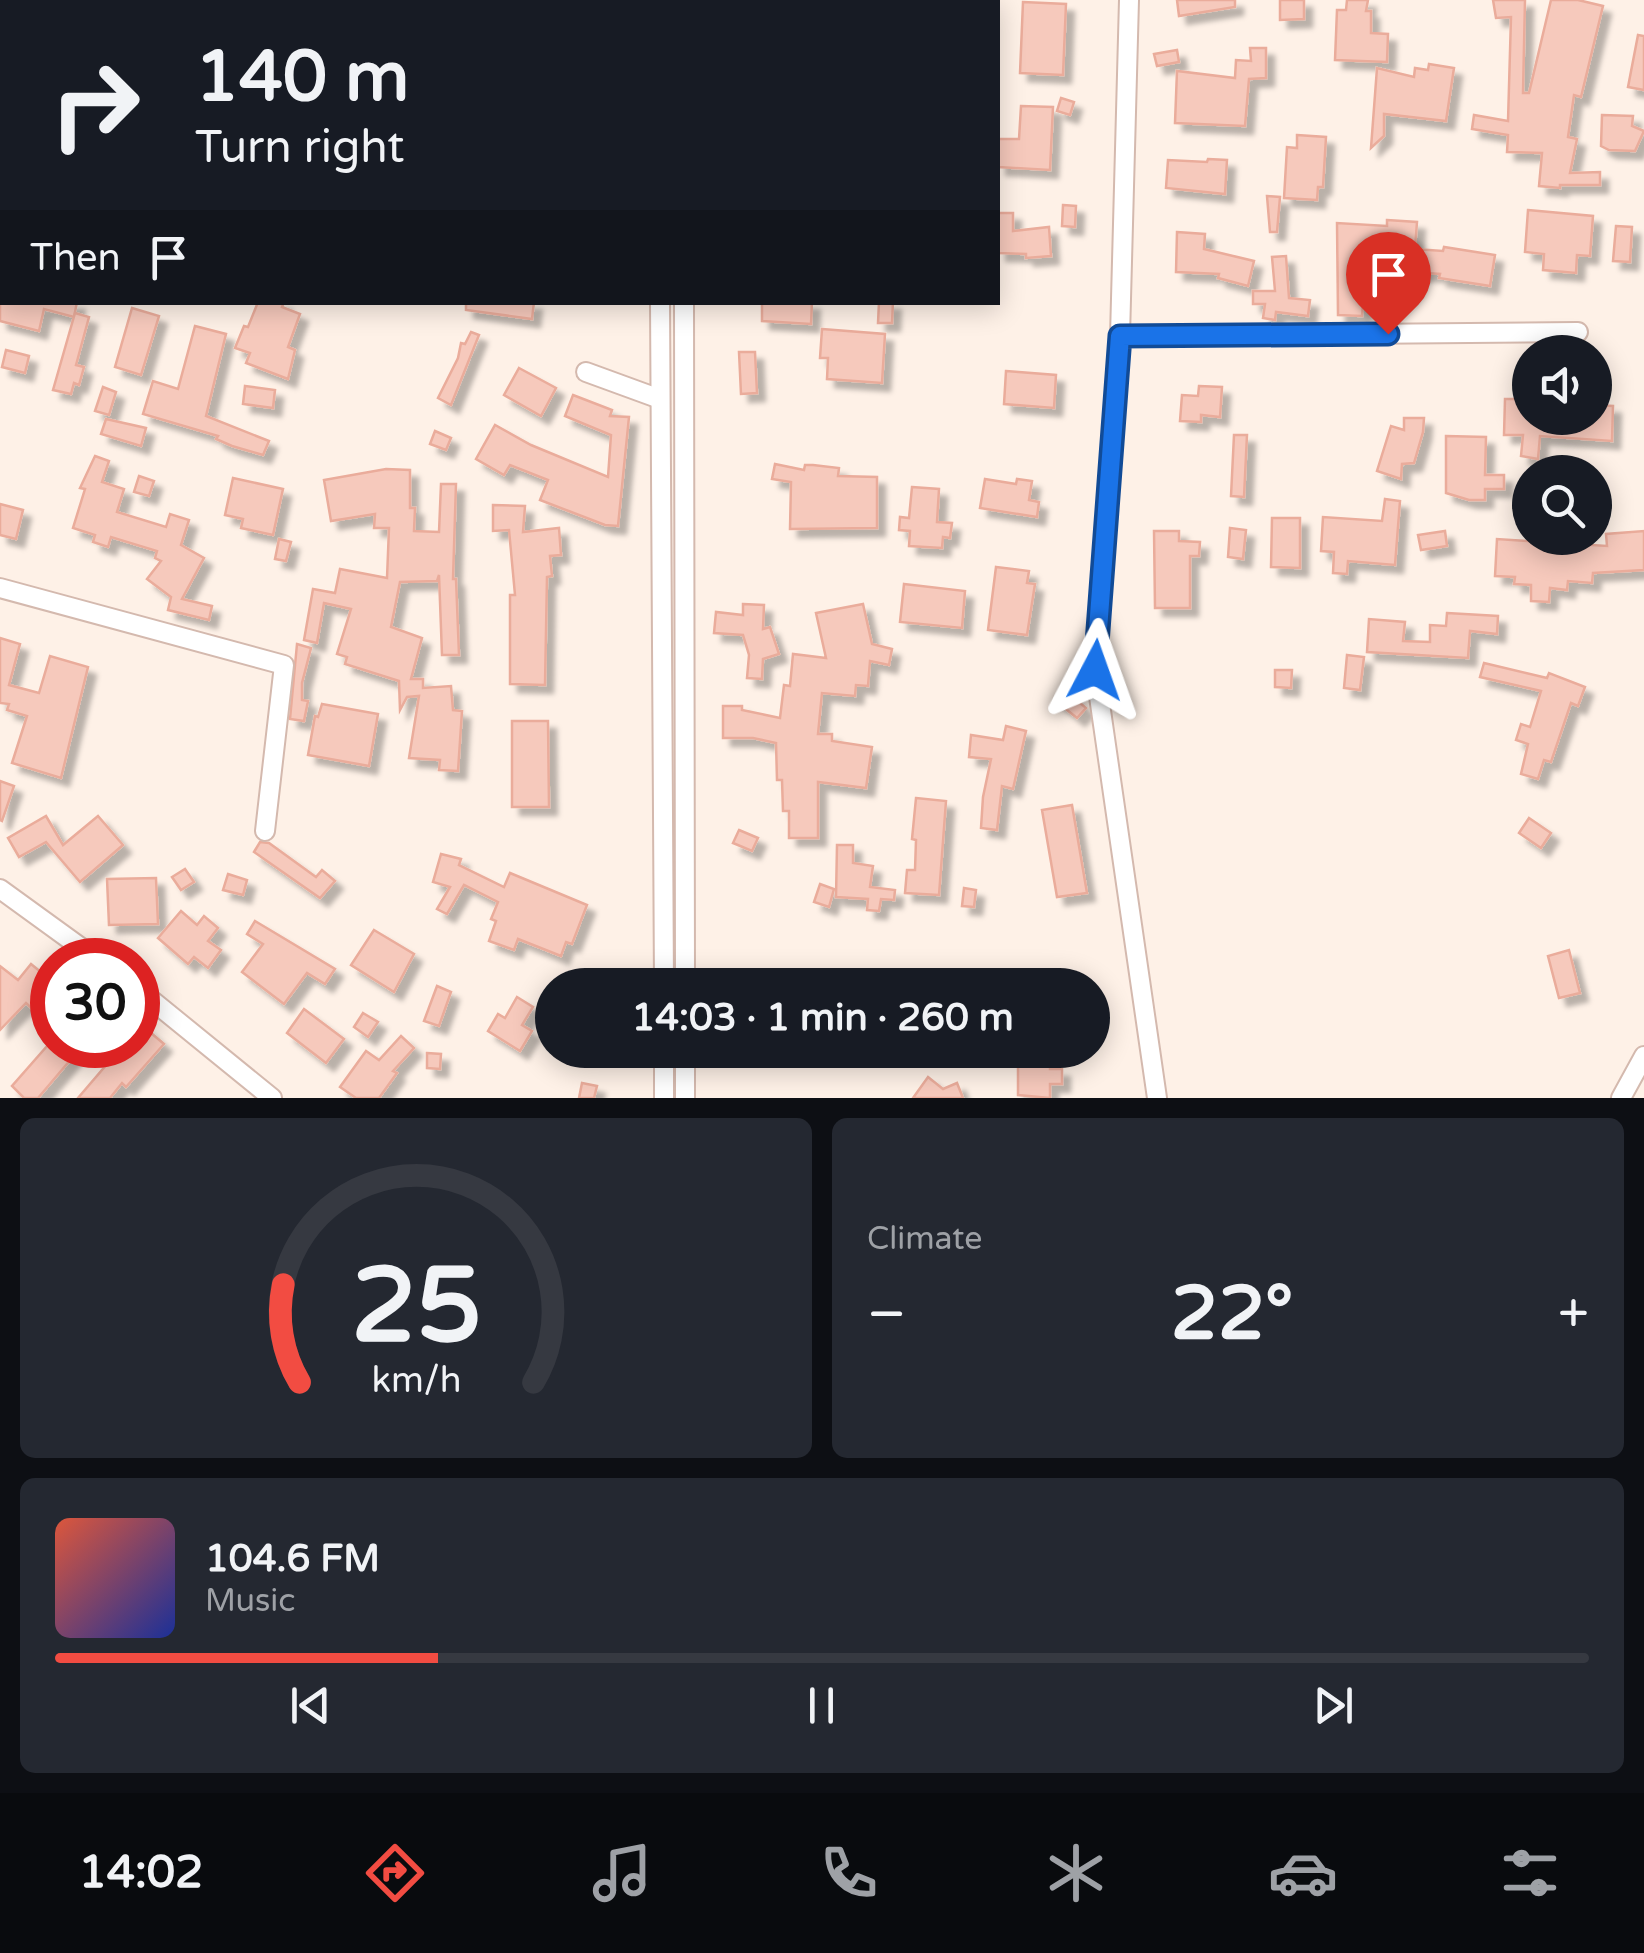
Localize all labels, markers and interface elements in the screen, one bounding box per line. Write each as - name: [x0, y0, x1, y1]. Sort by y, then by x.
- text: 140 m: [195, 36, 409, 120]
- icon: right: [30, 40, 160, 170]
- text: Turn right: [195, 121, 404, 175]
- icon: arrive: [141, 230, 196, 285]
- pin: [1346, 232, 1431, 335]
- text: Then: [30, 235, 121, 281]
- icon: arrive: [1361, 247, 1416, 302]
- map controls: [1512, 335, 1612, 555]
- button: sound: [1512, 335, 1612, 435]
- button: search: [1512, 455, 1612, 555]
- position arrow: [1043, 618, 1147, 722]
- speed limit sign: 30: [30, 938, 160, 1068]
- text: 14:03 · 1 min · 260 m: [631, 995, 1014, 1041]
- text: Climate: [867, 1220, 982, 1258]
- text: 25: [351, 1245, 481, 1370]
- text: 22°: [1171, 1269, 1293, 1359]
- text: −: [867, 1282, 906, 1348]
- text: +: [1558, 1282, 1589, 1348]
- text: km/h: [371, 1359, 461, 1402]
- text: 104.6 FM: [205, 1536, 380, 1582]
- text: Music: [205, 1582, 295, 1620]
- icon: previous: [283, 1678, 338, 1733]
- icon: pause: [794, 1678, 849, 1733]
- icon: next: [1306, 1678, 1361, 1733]
- icon: directions: [360, 1838, 430, 1908]
- icon: music: [587, 1838, 657, 1908]
- icon: phone: [814, 1838, 884, 1908]
- icon: climate: [1041, 1838, 1111, 1908]
- icon: car: [1268, 1838, 1338, 1908]
- icon: filters: [1495, 1838, 1565, 1908]
- text: 14:02: [79, 1846, 203, 1900]

